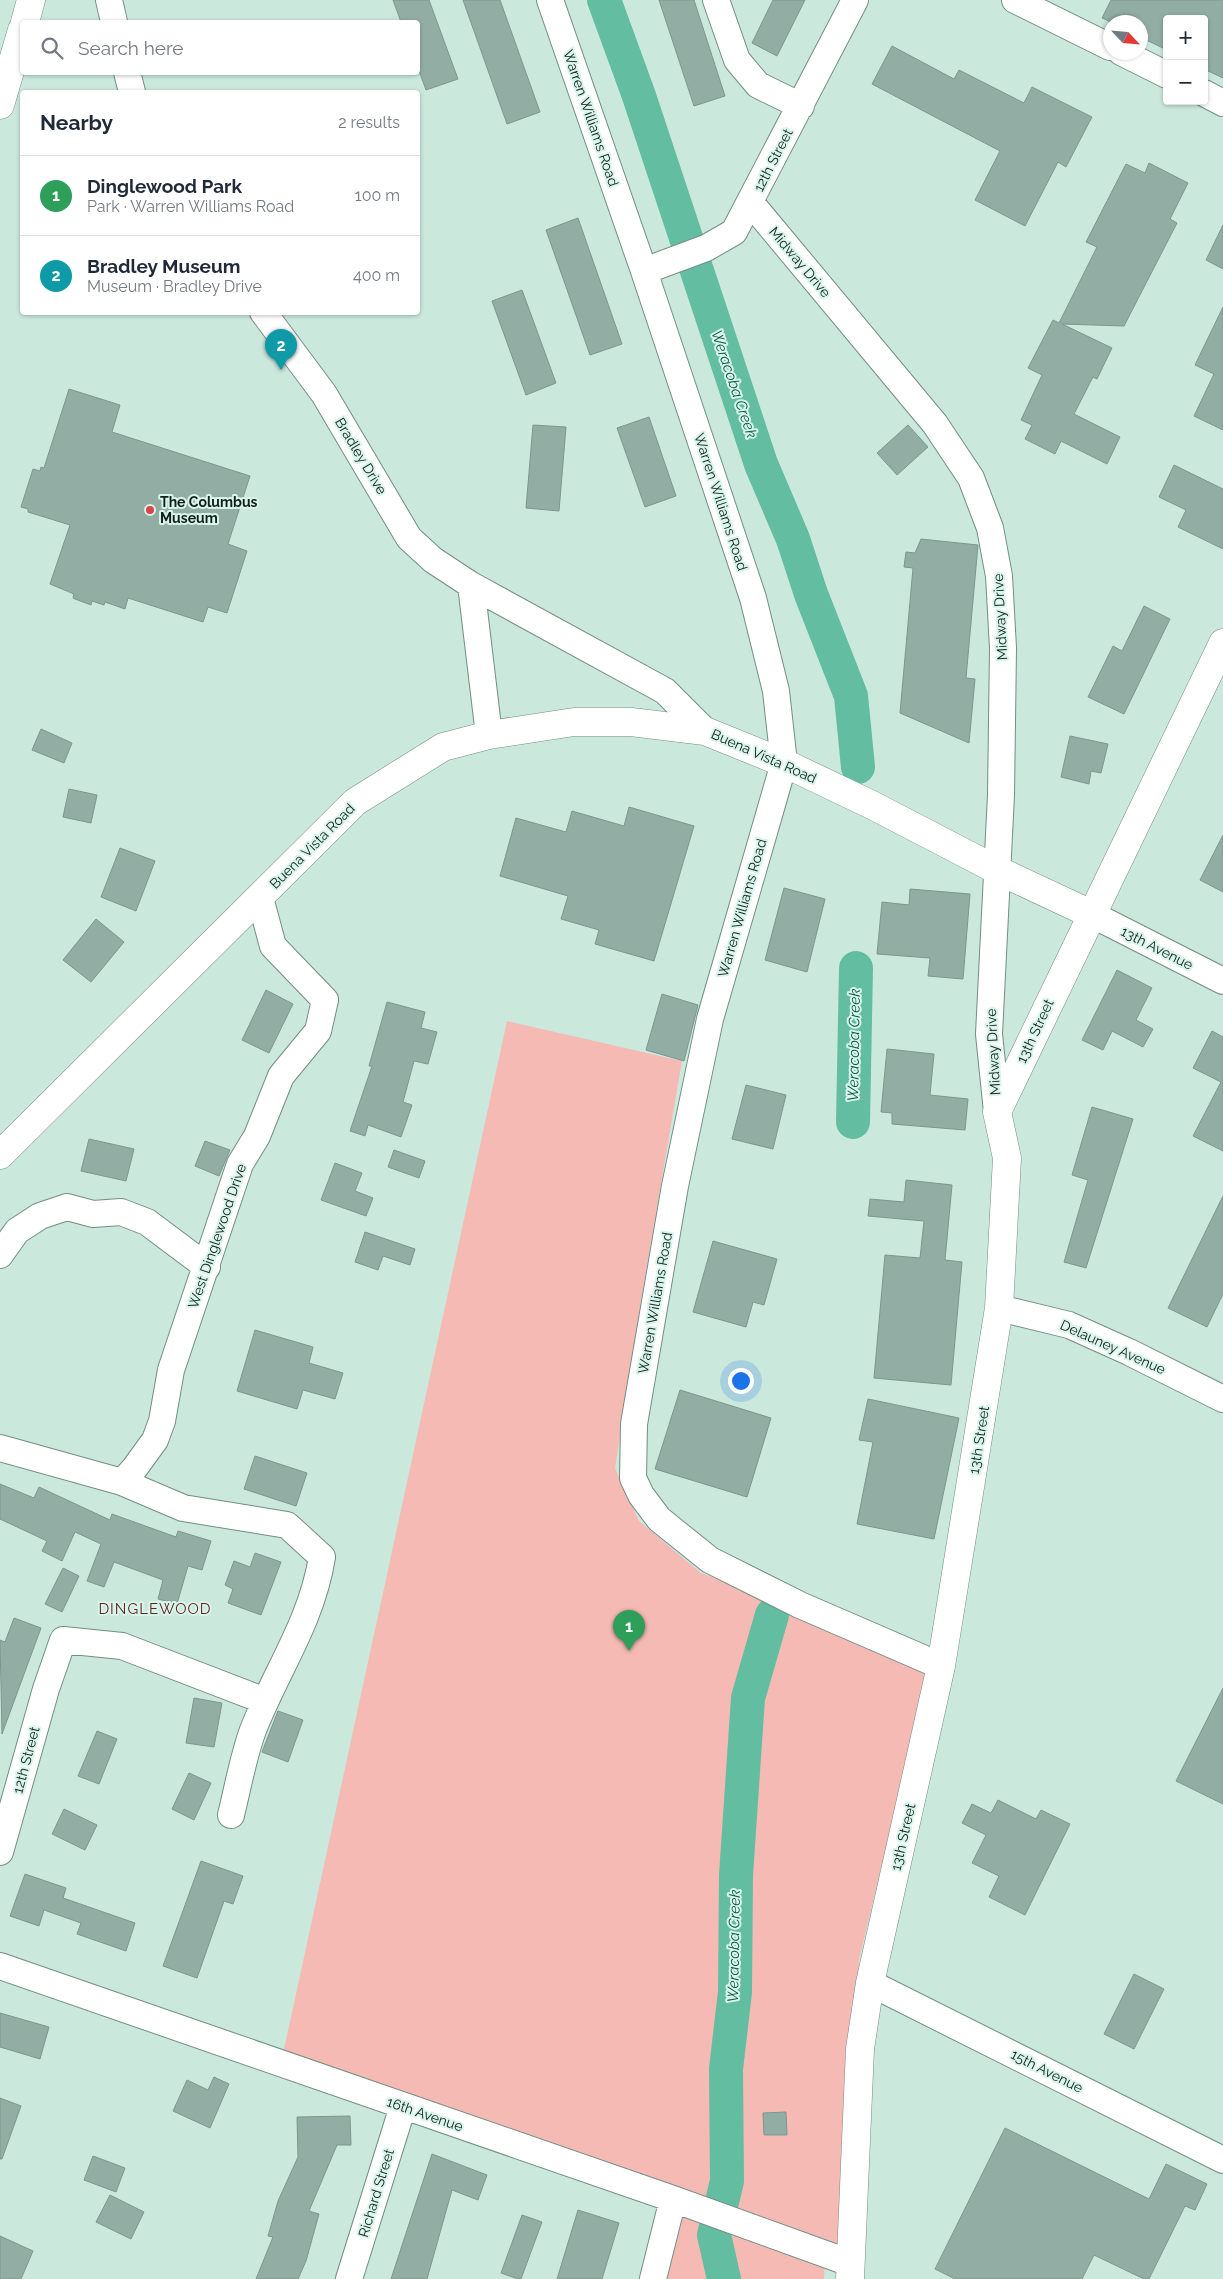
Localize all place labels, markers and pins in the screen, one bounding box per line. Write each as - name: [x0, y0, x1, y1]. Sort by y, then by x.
- pin: 2: [265, 329, 297, 370]
- place label: The Columbus Museum: [160, 494, 258, 526]
- marker: The Columbus Museum: [144, 504, 156, 516]
- pin: 1: [613, 1610, 645, 1651]

